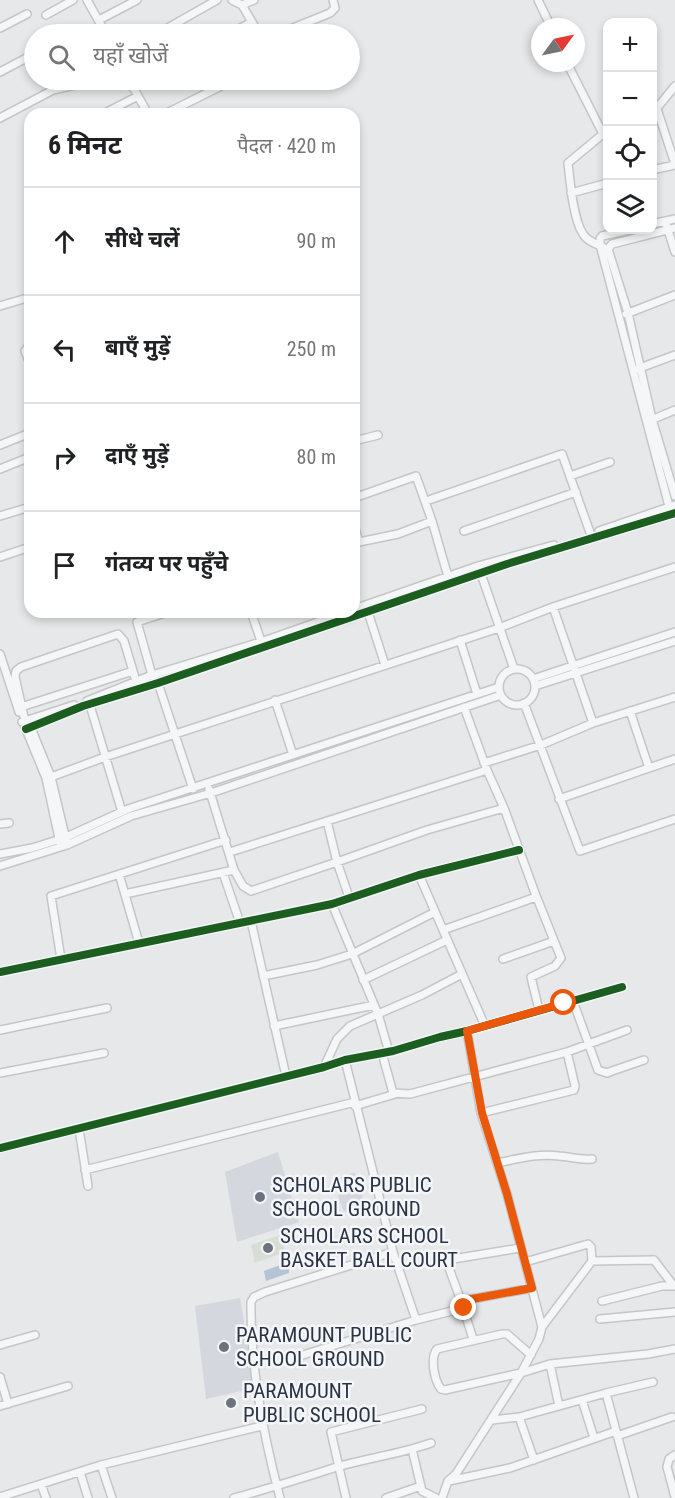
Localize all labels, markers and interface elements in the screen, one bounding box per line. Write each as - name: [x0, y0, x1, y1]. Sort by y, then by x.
- north arrow: [531, 18, 585, 72]
- map controls: [603, 18, 657, 234]
- button: +: [603, 18, 657, 72]
- search box: [24, 24, 360, 90]
- icon: search: [45, 41, 78, 74]
- text: यहाँ खोजें: [93, 43, 168, 68]
- button: −: [603, 72, 657, 126]
- button: locate: [603, 126, 657, 180]
- text: 6 मिनट: [48, 130, 122, 160]
- text: पैदल · 420 m: [237, 134, 336, 158]
- button: layers: [603, 180, 657, 234]
- icon: ahead: [48, 225, 81, 258]
- text: सीधे चलें: [105, 227, 179, 252]
- text: 90 m: [297, 229, 336, 253]
- icon: left: [48, 333, 81, 366]
- text: बाएँ मुड़ें: [105, 335, 170, 360]
- text: 250 m: [287, 337, 336, 361]
- icon: right: [48, 441, 81, 474]
- text: दाएँ मुड़ें: [105, 443, 169, 468]
- text: 80 m: [297, 445, 336, 469]
- icon: arrive: [48, 549, 81, 582]
- text: गंतव्य पर पहुँचे: [105, 551, 228, 576]
- route start: [550, 989, 576, 1015]
- place label: SCHOLARS PUBLIC SCHOOL GROUND: [272, 1173, 432, 1221]
- marker: SCHOLARS PUBLIC SCHOOL GROUND: [253, 1190, 267, 1204]
- place label: SCHOLARS SCHOOL BASKET BALL COURT: [280, 1224, 458, 1272]
- marker: SCHOLARS SCHOOL BASKET BALL COURT: [261, 1241, 275, 1255]
- route end: [450, 1294, 476, 1320]
- place label: PARAMOUNT PUBLIC SCHOOL GROUND: [236, 1323, 412, 1371]
- marker: PARAMOUNT PUBLIC SCHOOL GROUND: [217, 1340, 231, 1354]
- place label: PARAMOUNT PUBLIC SCHOOL: [243, 1379, 381, 1427]
- marker: PARAMOUNT PUBLIC SCHOOL: [224, 1396, 238, 1410]

